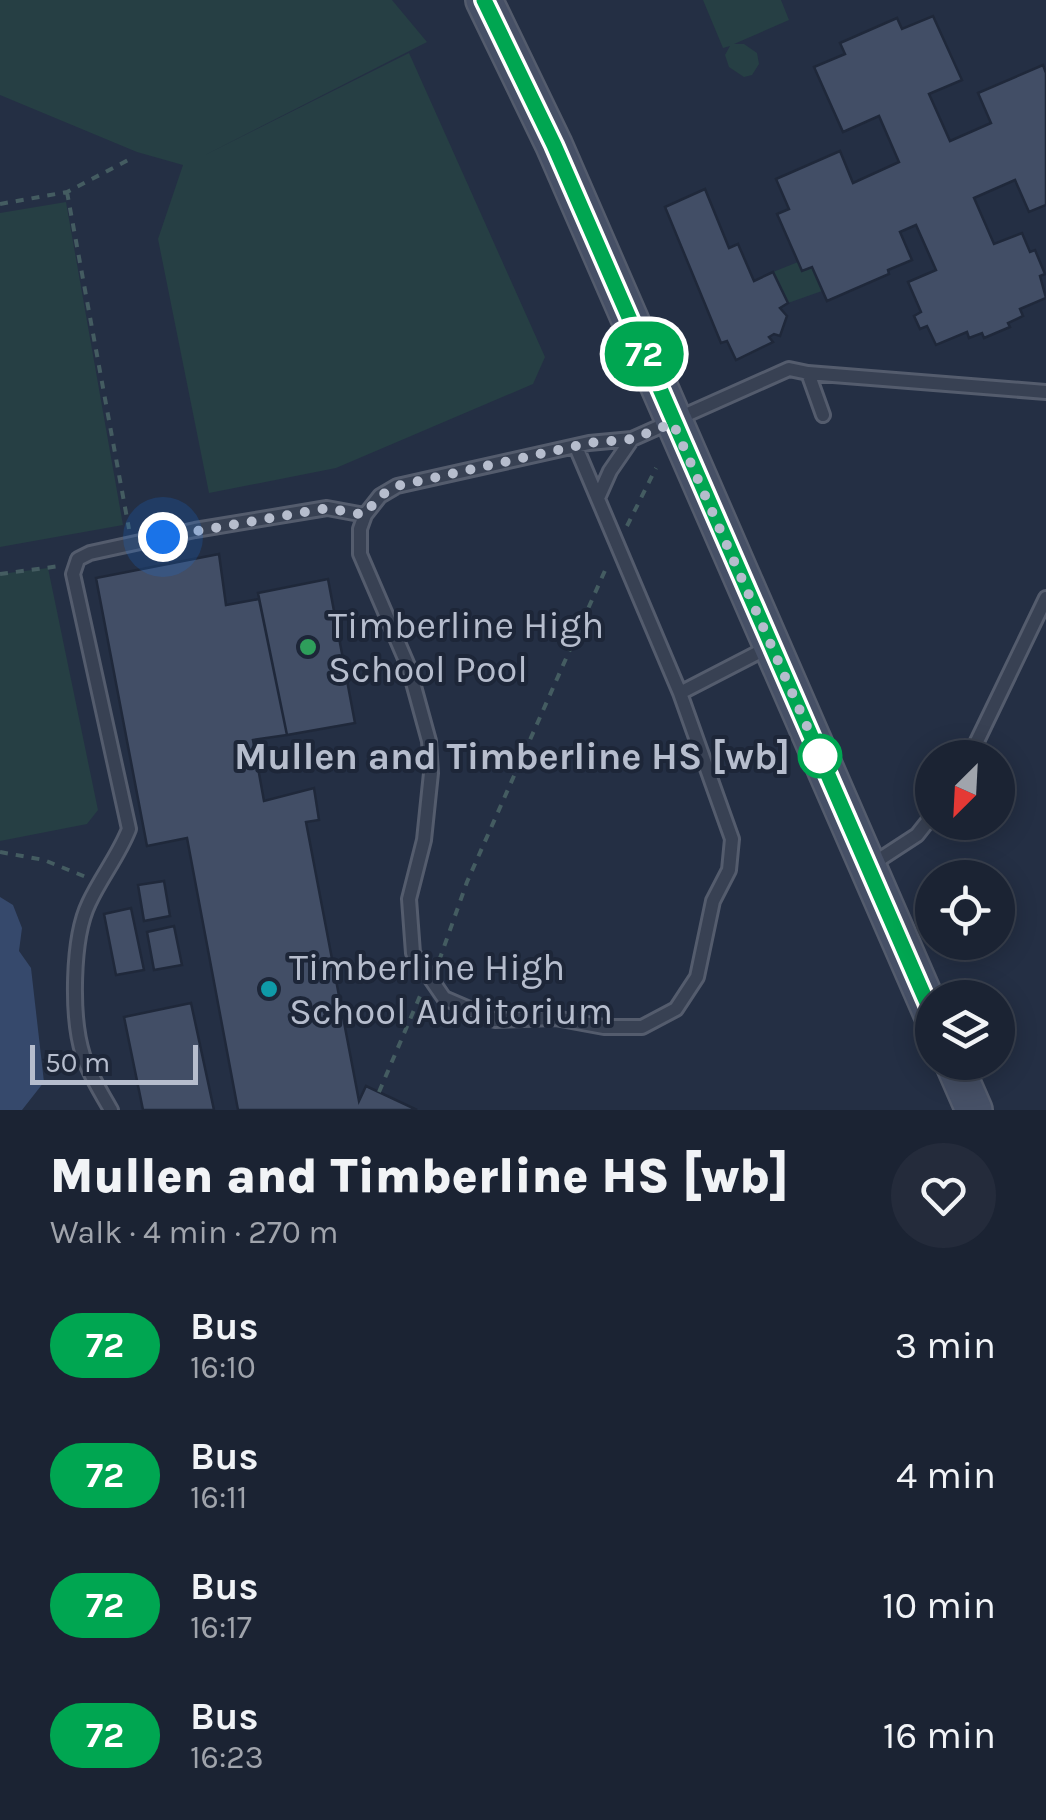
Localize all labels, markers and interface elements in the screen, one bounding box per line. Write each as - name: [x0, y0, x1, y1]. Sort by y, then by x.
- line badge: 72: [599, 322, 689, 386]
- text: 72: [625, 334, 663, 375]
- your location: [138, 512, 188, 562]
- place label: Timberline High School Pool: [328, 603, 604, 692]
- marker: Timberline High School Pool: [297, 636, 319, 658]
- place label: Mullen and Timberline HS [wb]: [234, 734, 790, 779]
- marker: Mullen and Timberline HS [wb]: [799, 735, 841, 777]
- north arrow: [915, 740, 1015, 840]
- map controls: [915, 740, 1015, 1080]
- button: locate: [915, 860, 1015, 960]
- place label: Timberline High School Auditorium: [289, 945, 613, 1034]
- marker: Timberline High School Auditorium: [258, 978, 280, 1000]
- button: layers: [915, 980, 1015, 1080]
- scale bar: [30, 1040, 198, 1084]
- text: 50 m: [45, 1046, 110, 1079]
- button: heart: [891, 1143, 996, 1248]
- text: Mullen and Timberline HS [wb]: [50, 1148, 788, 1204]
- text: Walk · 4 min · 270 m: [50, 1214, 338, 1251]
- text: Bus: [190, 1304, 259, 1349]
- text: 3 min: [895, 1323, 996, 1368]
- text: 72: [86, 1325, 124, 1366]
- text: 16:10: [190, 1349, 256, 1386]
- text: Bus: [190, 1434, 259, 1479]
- text: 4 min: [896, 1453, 996, 1498]
- text: 72: [86, 1455, 124, 1496]
- text: 16:11: [190, 1479, 247, 1516]
- text: Bus: [190, 1564, 259, 1609]
- text: 10 min: [882, 1583, 996, 1628]
- text: 72: [86, 1585, 124, 1626]
- text: 16:17: [190, 1609, 252, 1646]
- text: Bus: [190, 1694, 259, 1739]
- text: 16 min: [883, 1713, 996, 1758]
- text: 72: [86, 1715, 124, 1756]
- text: 16:23: [190, 1739, 264, 1776]

